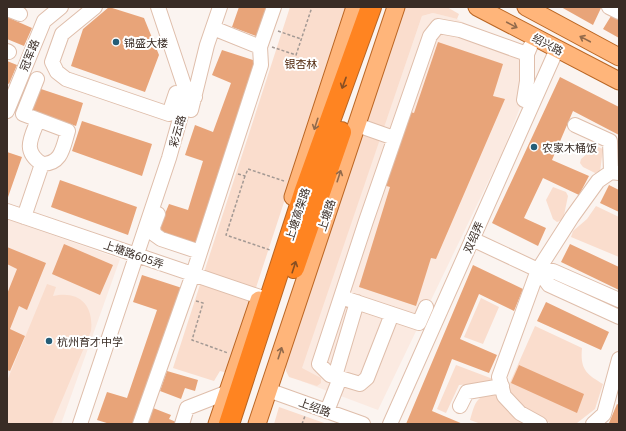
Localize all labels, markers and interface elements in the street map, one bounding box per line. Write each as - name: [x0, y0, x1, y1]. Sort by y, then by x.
- one-way arrow: [505, 22, 517, 30]
- street label: 绍兴路: [530, 30, 566, 58]
- one-way arrow: [579, 34, 591, 42]
- place label: 锦盛大楼: [124, 35, 168, 50]
- street label: 冠军路: [16, 37, 42, 73]
- marker: 锦盛大楼: [111, 37, 121, 47]
- park label: 银杏林: [285, 56, 318, 71]
- one-way arrow: [340, 77, 347, 90]
- street label: 彩云路: [165, 113, 189, 149]
- one-way arrow: [312, 118, 320, 130]
- place label: 农家木桶饭: [542, 140, 597, 155]
- marker: 农家木桶饭: [529, 142, 539, 152]
- one-way arrow: [336, 171, 344, 183]
- street label: 上塘高架路: [281, 186, 313, 242]
- street label: 上塘路: [314, 197, 338, 233]
- street label: 双绍弄: [459, 219, 487, 255]
- street label: 上塘路605弄: [102, 237, 166, 271]
- one-way arrow: [291, 262, 299, 274]
- place label: 杭州育才中学: [57, 334, 123, 349]
- marker: 杭州育才中学: [44, 336, 54, 346]
- one-way arrow: [277, 347, 285, 359]
- street label: 上绍路: [297, 394, 333, 420]

